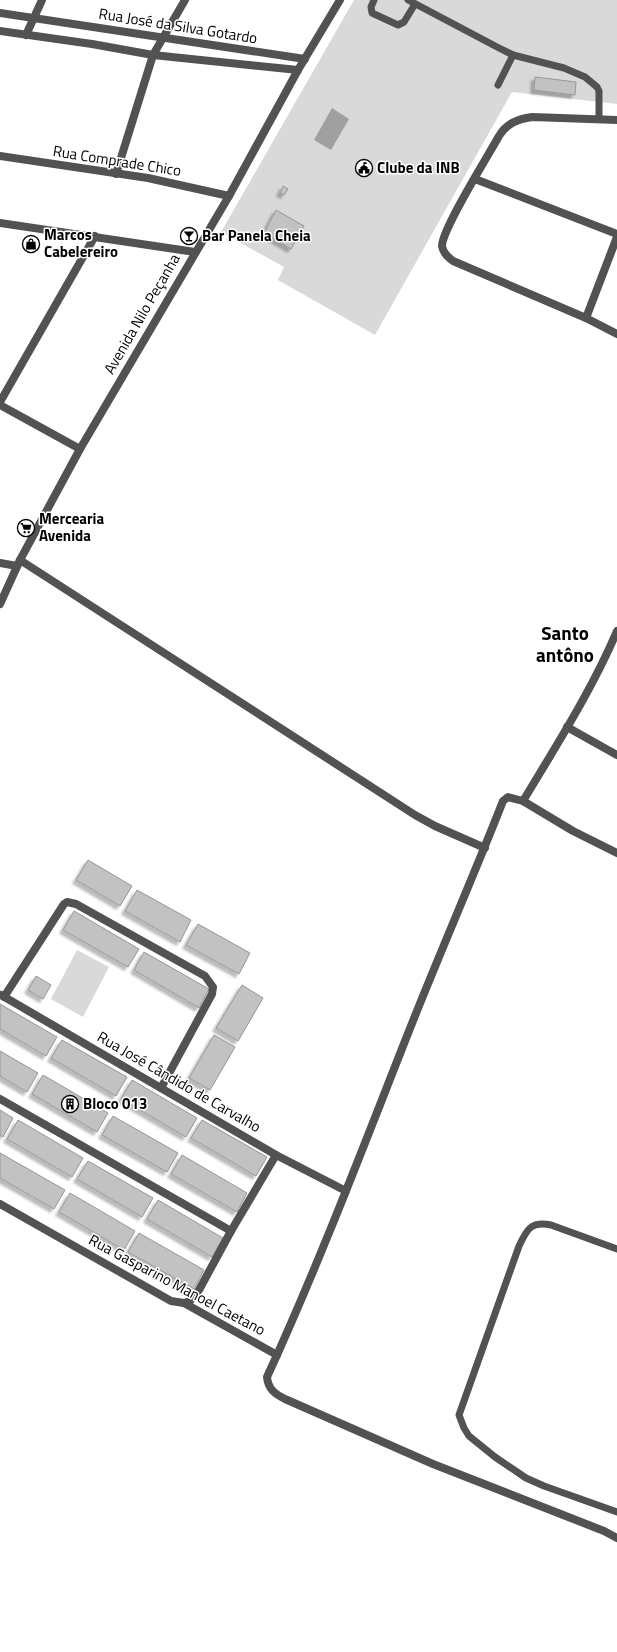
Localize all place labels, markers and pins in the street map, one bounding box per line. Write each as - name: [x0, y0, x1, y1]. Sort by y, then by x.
- place label: Clube da INB: [377, 156, 460, 179]
- public building icon: Clube da INB: [354, 158, 374, 178]
- place label: Marcos Cabelereiro: [44, 223, 118, 263]
- place label: Bar Panela Cheia: [202, 224, 311, 247]
- bar icon: Bar Panela Cheia: [179, 226, 199, 246]
- shop icon: Marcos Cabelereiro: [21, 234, 41, 254]
- place label: Mercearia Avenida: [39, 507, 104, 547]
- supermarket icon: Mercearia Avenida: [16, 518, 36, 538]
- place label: Bloco 013: [83, 1092, 147, 1115]
- building icon: Bloco 013: [60, 1094, 80, 1114]

